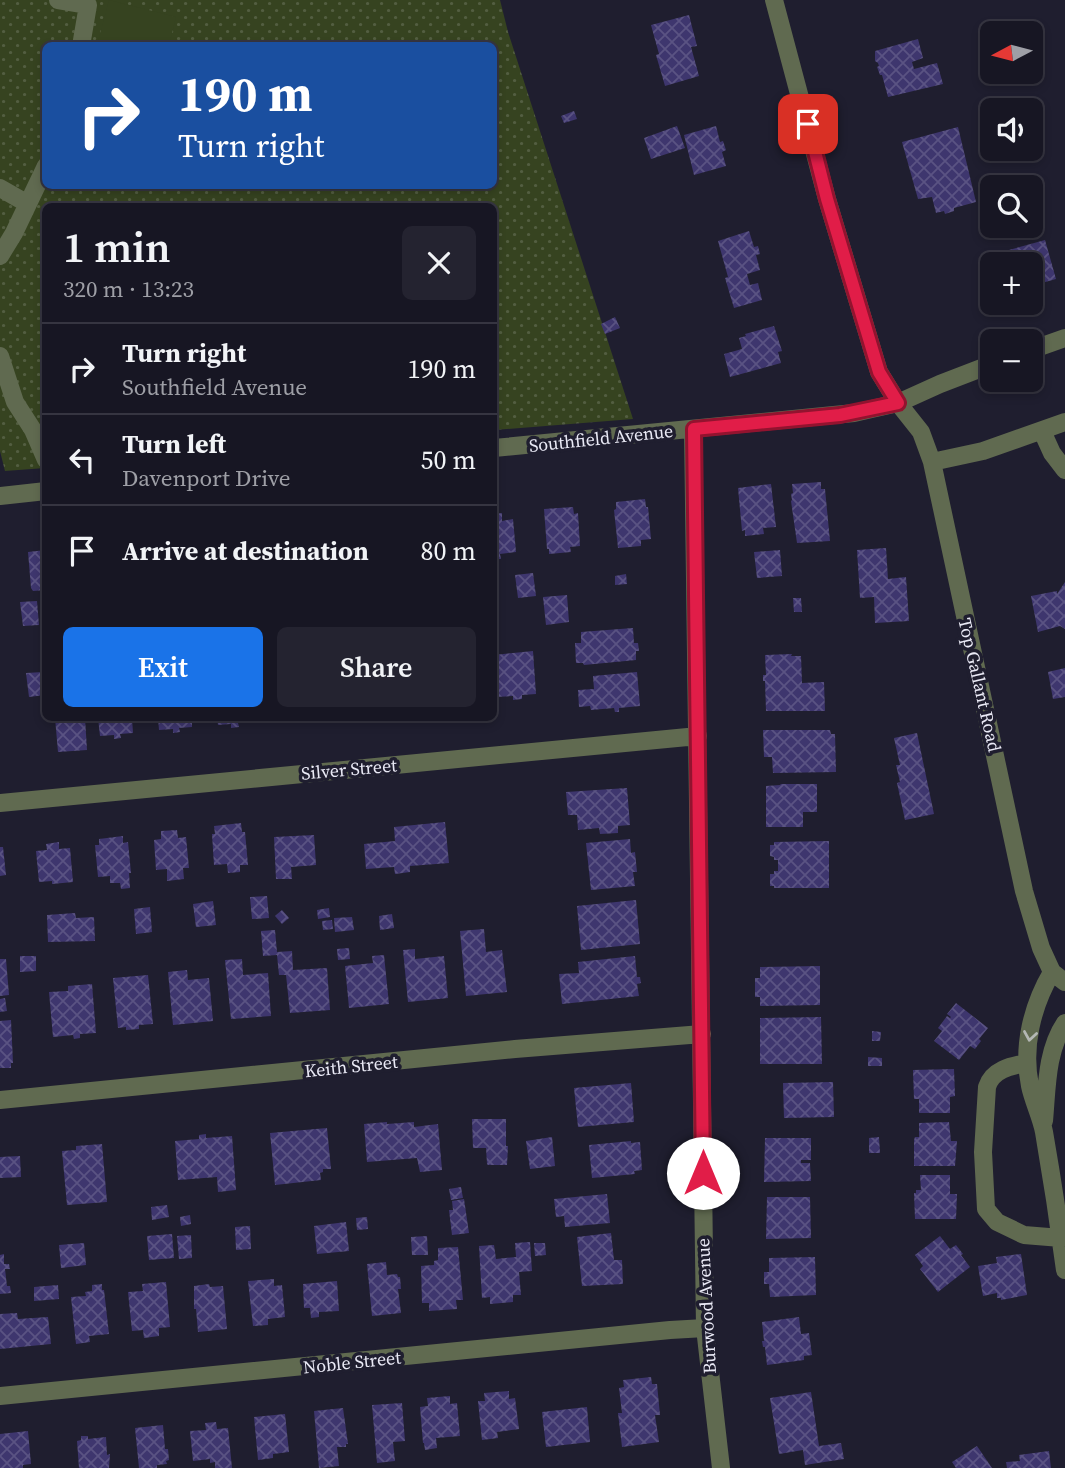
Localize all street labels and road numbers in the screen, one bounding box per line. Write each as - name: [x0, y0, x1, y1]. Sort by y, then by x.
- street label: Southfield Avenue: [528, 418, 674, 458]
- street label: Top Gallant Road: [952, 616, 1008, 754]
- street label: Silver Street: [300, 752, 398, 786]
- street label: Keith Street: [303, 1049, 399, 1083]
- street label: Burwood Avenue: [690, 1237, 722, 1375]
- street label: Noble Street: [302, 1344, 402, 1380]

